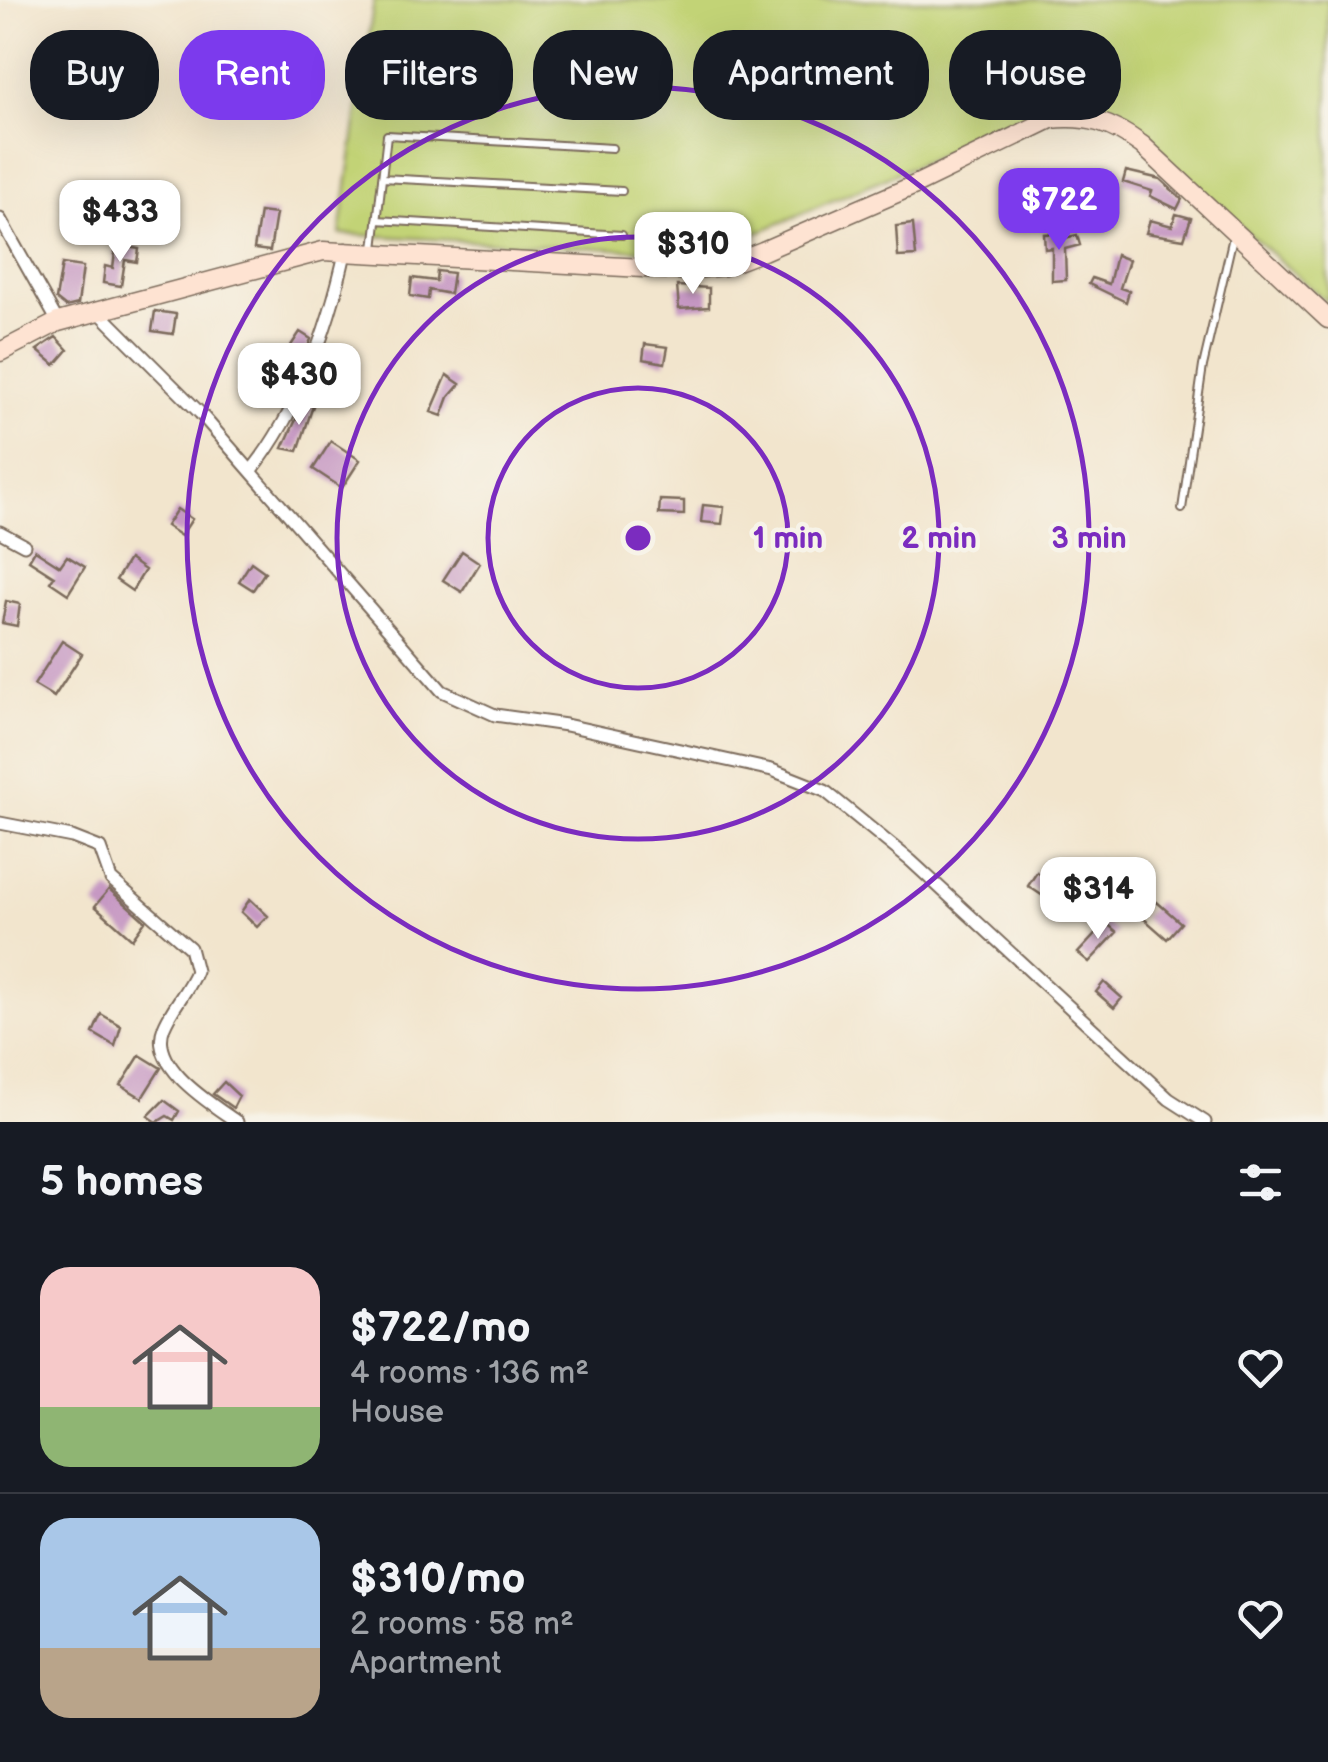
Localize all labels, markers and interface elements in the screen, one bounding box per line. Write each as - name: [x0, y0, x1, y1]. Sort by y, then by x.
- chip: Buy: [30, 30, 159, 120]
- chip: Rent: [179, 30, 325, 120]
- chip: Filters: [345, 30, 513, 120]
- chip: New: [533, 30, 673, 120]
- chip: Apartment: [693, 30, 929, 120]
- chip: House: [949, 30, 1121, 120]
- pin: $722: [1000, 168, 1118, 253]
- pin: $433: [61, 180, 179, 265]
- text: $722: [1020, 181, 1098, 220]
- text: $433: [81, 193, 159, 232]
- pin: $310: [634, 212, 752, 297]
- text: $310: [656, 225, 730, 264]
- pin: $430: [240, 343, 358, 428]
- text: $430: [260, 356, 338, 395]
- centre of rings: [620, 520, 656, 556]
- text: 1 min: [753, 521, 823, 557]
- text: 2 min: [901, 521, 977, 557]
- text: 3 min: [1051, 521, 1127, 557]
- pin: $314: [1039, 857, 1157, 942]
- text: $314: [1062, 870, 1134, 909]
- icon: filters: [1233, 1155, 1288, 1210]
- text: 5 homes: [40, 1157, 203, 1208]
- text: $722/mo: [350, 1303, 531, 1354]
- icon: home: [120, 1307, 240, 1427]
- icon: heart: [1233, 1340, 1288, 1395]
- text: 4 rooms · 136 m²: [350, 1354, 589, 1393]
- text: House: [350, 1393, 444, 1432]
- text: $310/mo: [350, 1554, 525, 1605]
- icon: home: [120, 1558, 240, 1678]
- icon: heart: [1233, 1591, 1288, 1646]
- text: 2 rooms · 58 m²: [350, 1605, 574, 1644]
- text: Apartment: [350, 1644, 501, 1683]

